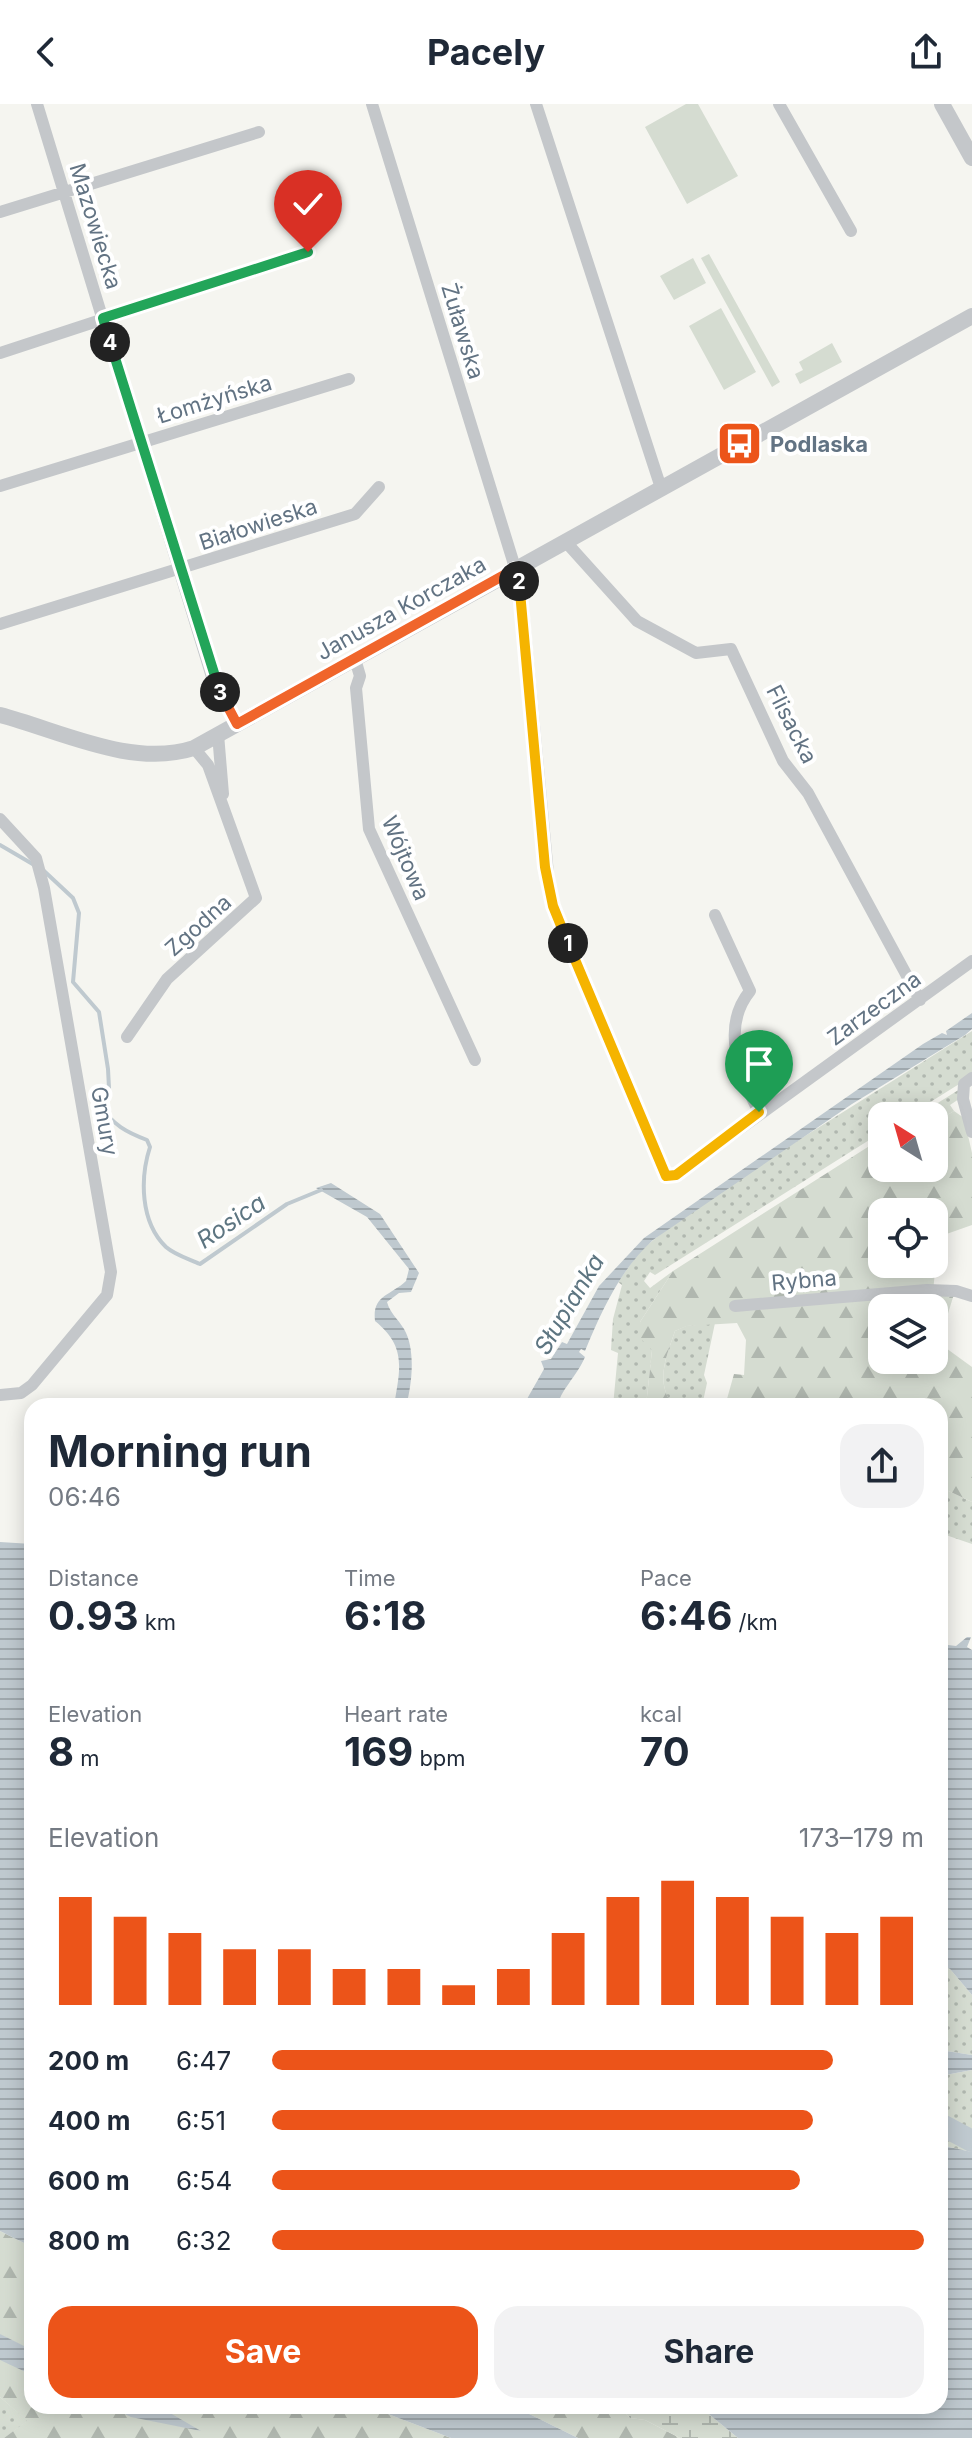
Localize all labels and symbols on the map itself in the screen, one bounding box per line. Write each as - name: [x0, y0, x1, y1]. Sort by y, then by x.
- street label: Mazowiecka: [65, 160, 127, 292]
- pin: [274, 170, 342, 252]
- street label: Żuławska: [436, 280, 490, 382]
- pin: 4: [90, 322, 130, 362]
- street label: Łomżyńska: [153, 369, 275, 429]
- bus stop icon: Podlaska: [715, 420, 763, 468]
- place label: Podlaska: [770, 431, 868, 457]
- street label: Białowieska: [196, 493, 320, 555]
- street label: Janusza Korczaka: [312, 551, 490, 665]
- pin: 2: [499, 561, 539, 601]
- pin: 3: [200, 672, 240, 712]
- street label: Flisacka: [761, 680, 823, 768]
- street label: Wójtowa: [377, 812, 435, 904]
- street label: Zgodna: [160, 889, 236, 961]
- pin: 1: [548, 923, 588, 963]
- street label: Zarzeczna: [822, 965, 926, 1051]
- pin: [725, 1030, 793, 1112]
- street label: Gmury: [86, 1084, 124, 1158]
- north arrow: [868, 1102, 948, 1182]
- water label: Rosica: [191, 1188, 271, 1254]
- water label: Słupianka: [528, 1248, 610, 1360]
- street label: Rybna: [770, 1264, 838, 1296]

